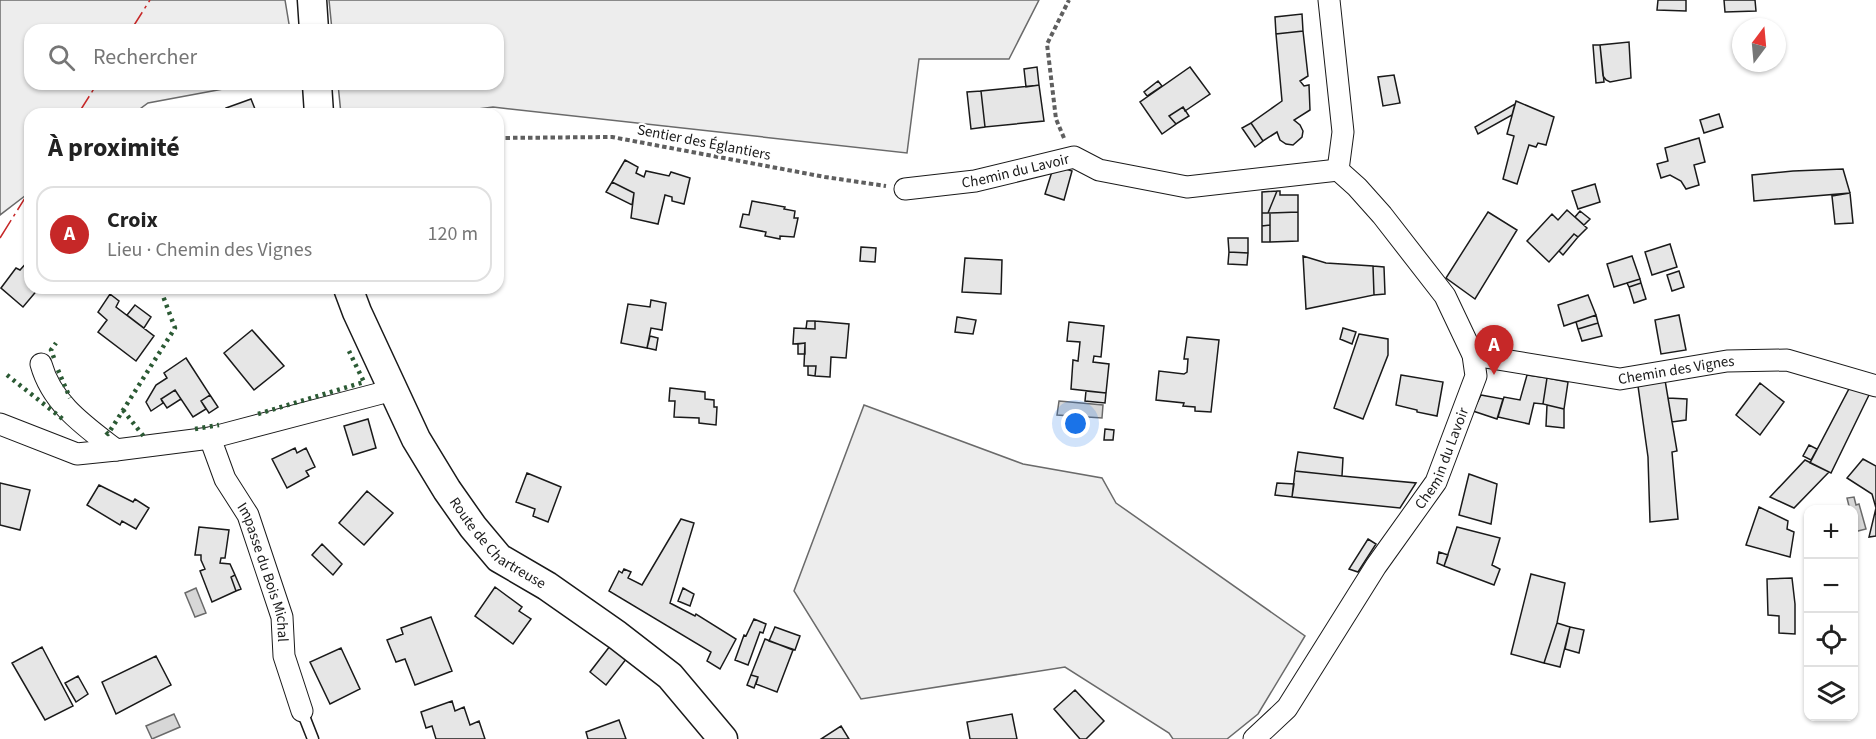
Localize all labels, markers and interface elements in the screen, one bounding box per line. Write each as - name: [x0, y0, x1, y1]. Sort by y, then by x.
- north arrow: [1732, 18, 1786, 72]
- search box: [24, 24, 504, 90]
- icon: search: [45, 41, 78, 74]
- text: Rechercher: [93, 41, 197, 73]
- street label: Sentier des Églantiers: [635, 119, 773, 166]
- text: À proximité: [48, 129, 180, 166]
- street label: Chemin du Lavoir: [961, 148, 1072, 193]
- text: Croix: [107, 204, 158, 236]
- text: A: [64, 220, 75, 248]
- text: 120 m: [428, 220, 478, 248]
- text: Lieu · Chemin des Vignes: [107, 236, 312, 264]
- pin: A: [1474, 326, 1514, 375]
- street label: Chemin des Vignes: [1617, 351, 1735, 390]
- street label: Chemin du Lavoir: [1410, 404, 1474, 514]
- your location: [1061, 409, 1090, 438]
- street label: Route de Chartreuse: [444, 493, 550, 594]
- street label: Impasse du Bois Michal: [232, 498, 293, 643]
- map controls: [1804, 505, 1858, 721]
- button: +: [1804, 505, 1858, 559]
- button: −: [1804, 559, 1858, 613]
- button: locate: [1804, 613, 1858, 667]
- button: layers: [1804, 667, 1858, 721]

